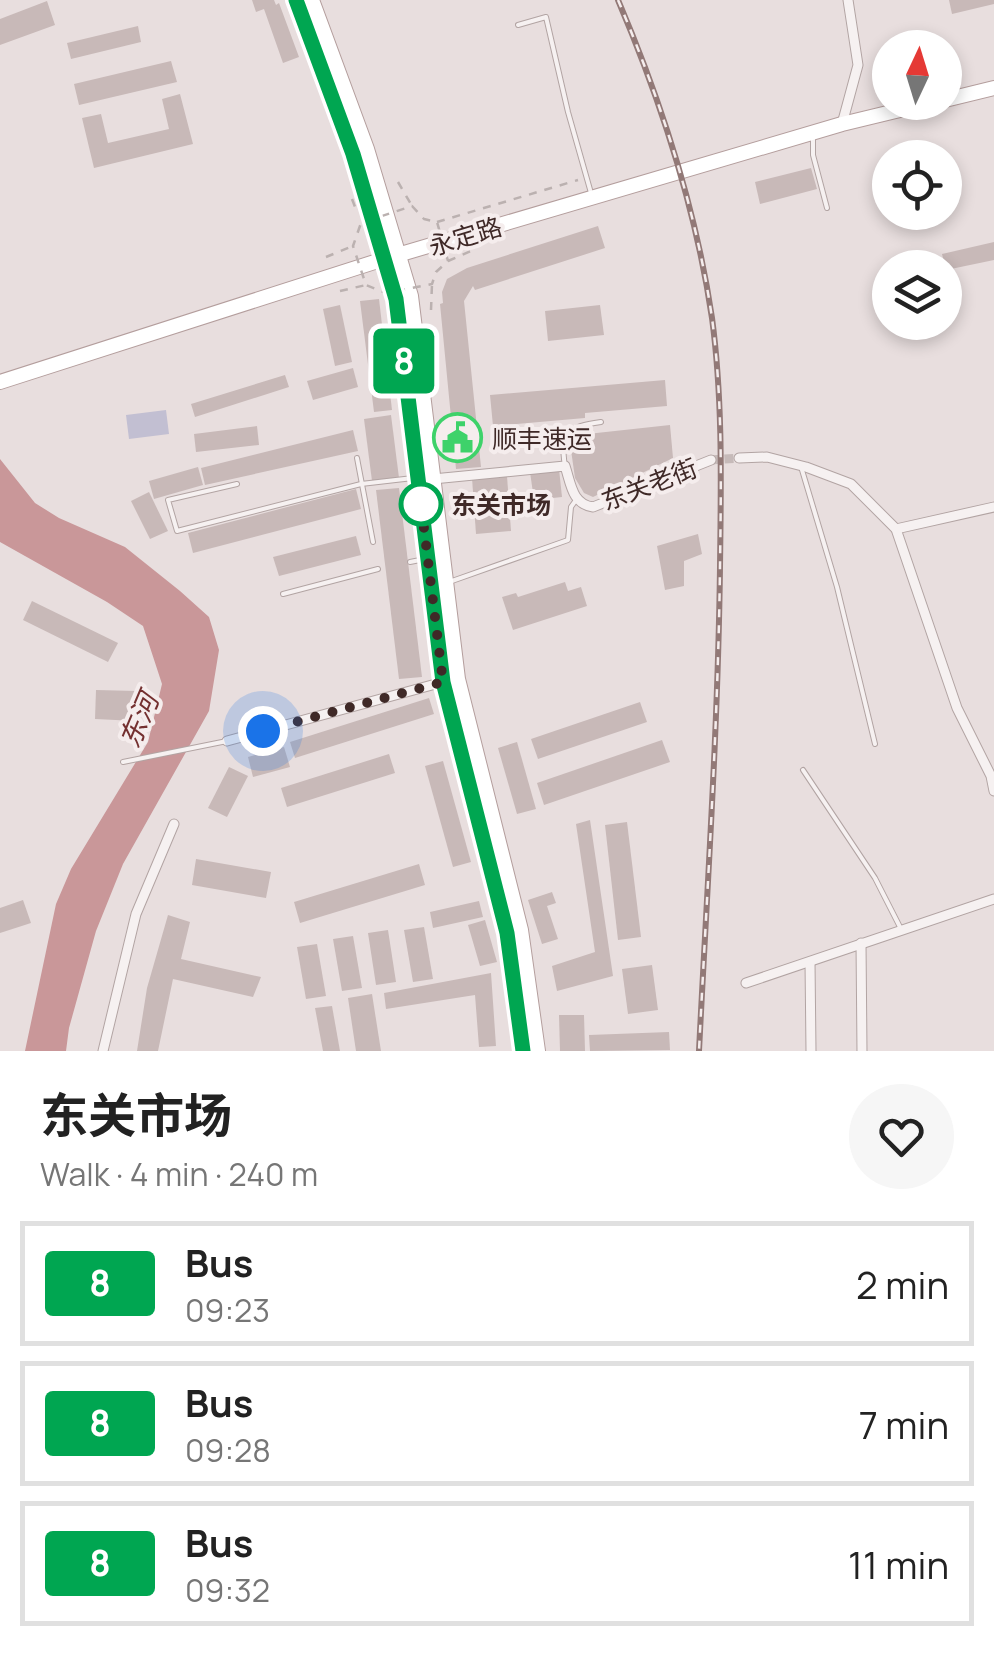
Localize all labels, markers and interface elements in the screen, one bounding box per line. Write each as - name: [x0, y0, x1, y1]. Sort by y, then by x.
- north arrow: [872, 30, 962, 120]
- map controls: [872, 30, 962, 340]
- button: locate: [872, 140, 962, 230]
- street label: 永定路: [424, 208, 506, 264]
- button: layers: [872, 250, 962, 340]
- line badge: 8: [372, 328, 436, 394]
- text: 8: [393, 337, 415, 385]
- public building icon: 顺丰速运: [431, 412, 483, 464]
- place label: 顺丰速运: [492, 421, 592, 456]
- street label: 东关老街: [596, 450, 702, 518]
- marker: 东关市场: [400, 483, 442, 525]
- place label: 东关市场: [451, 487, 551, 522]
- water label: 东河: [110, 682, 168, 753]
- your location: [238, 706, 288, 756]
- text: 东关市场: [40, 1082, 232, 1147]
- button: heart: [849, 1084, 954, 1189]
- text: Walk · 4 min · 240 m: [40, 1152, 318, 1196]
- text: Bus: [185, 1236, 253, 1288]
- text: 2 min: [856, 1258, 949, 1310]
- text: 8: [89, 1259, 111, 1307]
- text: 09:23: [185, 1288, 270, 1332]
- text: Bus: [185, 1376, 253, 1428]
- text: 7 min: [859, 1398, 949, 1450]
- text: 8: [89, 1399, 111, 1447]
- text: 09:28: [185, 1428, 271, 1472]
- text: Bus: [185, 1516, 253, 1568]
- text: 11 min: [848, 1538, 949, 1590]
- text: 8: [89, 1539, 111, 1587]
- text: 09:32: [185, 1568, 270, 1612]

